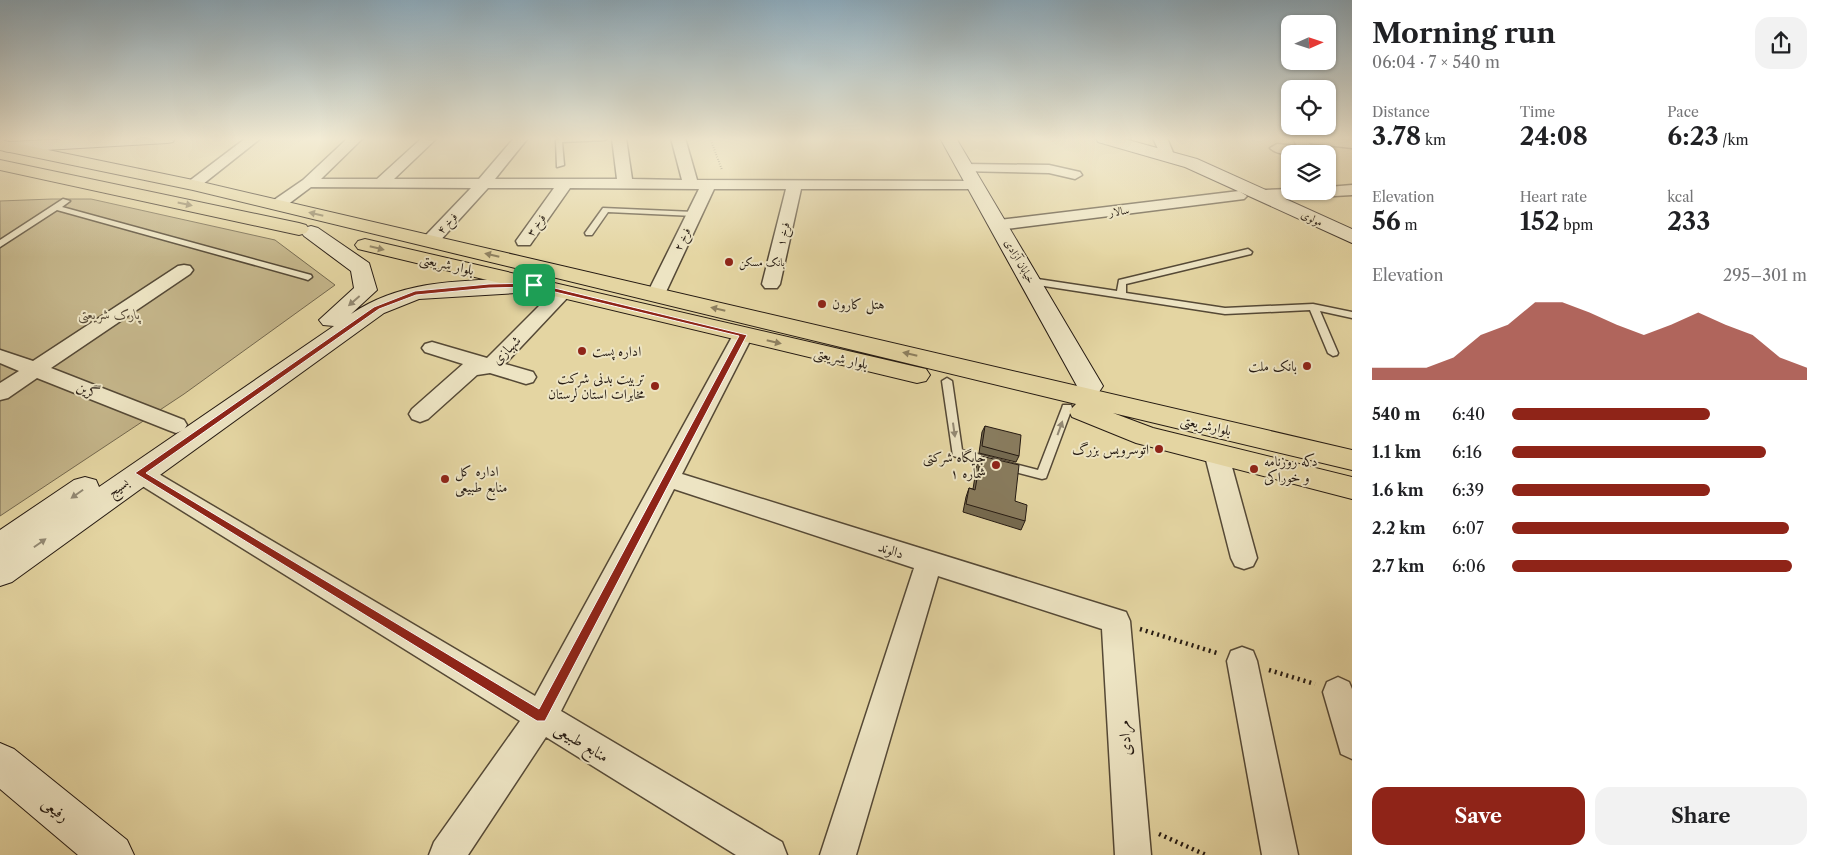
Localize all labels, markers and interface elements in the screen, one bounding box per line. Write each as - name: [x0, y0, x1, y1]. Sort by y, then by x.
- north arrow: [1281, 15, 1336, 70]
- map controls: [1281, 15, 1336, 200]
- text: Morning run: [1372, 16, 1556, 50]
- button: share: [1755, 17, 1807, 69]
- text: 06:04 · 7 × 540 m: [1372, 52, 1500, 72]
- button: locate: [1281, 80, 1336, 135]
- text: Distance: [1372, 103, 1430, 121]
- text: Time: [1520, 103, 1555, 121]
- text: Pace: [1667, 103, 1699, 121]
- text: 3.78: [1372, 121, 1421, 152]
- text: 24:08: [1520, 121, 1588, 152]
- text: 6:23: [1667, 121, 1719, 152]
- text: km: [1421, 131, 1446, 149]
- text: /km: [1719, 131, 1749, 149]
- button: layers: [1281, 145, 1336, 200]
- text: Elevation: [1372, 188, 1435, 206]
- text: Heart rate: [1520, 188, 1587, 206]
- text: kcal: [1667, 188, 1694, 206]
- one-way arrow: [177, 200, 192, 208]
- street label: سالار: [1107, 203, 1130, 219]
- text: 56: [1372, 206, 1401, 237]
- text: 152: [1520, 206, 1559, 237]
- text: 233: [1667, 206, 1710, 237]
- street label: مولوی: [1299, 207, 1325, 229]
- one-way arrow: [309, 210, 324, 218]
- street label: فرخ ۴: [434, 210, 463, 239]
- street label: فرخ ۳: [523, 211, 552, 241]
- text: m: [1401, 216, 1418, 234]
- text: bpm: [1559, 216, 1593, 234]
- street label: فرخ ۱: [774, 221, 796, 248]
- street label: فرخ ۲: [671, 225, 697, 254]
- street label: خیابان آزادی: [1002, 236, 1038, 286]
- one-way arrow: [370, 244, 385, 252]
- street label: بلوار شریعتی: [418, 249, 476, 280]
- one-way arrow: [484, 251, 499, 259]
- place label: بانک مسکن: [739, 255, 785, 271]
- marker: بانک مسکن: [723, 256, 735, 268]
- pin: [513, 264, 555, 306]
- text: Elevation: [1372, 265, 1443, 285]
- text: 295–301 m: [1723, 265, 1807, 285]
- icon: arrive: [520, 271, 548, 299]
- place label: هتل کارون: [832, 295, 885, 315]
- one-way arrow: [347, 296, 360, 307]
- marker: هتل کارون: [816, 298, 828, 310]
- park label: پارک شریعتی: [78, 305, 142, 325]
- one-way arrow: [710, 305, 725, 313]
- street label: شهبازی: [488, 331, 525, 369]
- one-way arrow: [766, 338, 781, 346]
- place label: اداره پست: [592, 342, 641, 361]
- street label: بلوار شریعتی: [812, 343, 870, 374]
- marker: اداره پست: [576, 345, 588, 357]
- one-way arrow: [903, 350, 918, 358]
- place label: بانک ملت: [1248, 357, 1297, 375]
- marker: بانک ملت: [1301, 360, 1313, 372]
- place label: تربیت بدنی شرکت مخابرات استان لرستان: [548, 369, 646, 403]
- street label: گرین: [74, 377, 102, 403]
- marker: تربیت بدنی شرکت مخابرات استان لرستان: [649, 380, 661, 392]
- text: 540 m: [1372, 404, 1420, 424]
- text: 6:40: [1452, 404, 1485, 424]
- street label: بلوارشریعتی: [1179, 410, 1233, 441]
- one-way arrow: [1056, 420, 1064, 435]
- one-way arrow: [950, 422, 958, 438]
- place label: اتوسرویس بزرگ: [1072, 440, 1149, 459]
- text: 1.1 km: [1372, 442, 1421, 462]
- text: 6:16: [1452, 442, 1482, 462]
- marker: اتوسرویس بزرگ: [1153, 443, 1165, 455]
- place label: جایگاه شرکتی شماره ۱: [923, 448, 986, 482]
- place label: دکه روزنامه و خوراکی: [1264, 452, 1317, 486]
- marker: جایگاه شرکتی شماره ۱: [990, 459, 1002, 471]
- place label: اداره کل منابع طبیعی: [455, 462, 507, 501]
- marker: دکه روزنامه و خوراکی: [1248, 463, 1260, 475]
- street label: بسیج: [104, 473, 135, 504]
- marker: اداره کل منابع طبیعی: [439, 473, 451, 485]
- text: 1.6 km: [1372, 480, 1424, 500]
- text: 6:39: [1452, 480, 1484, 500]
- one-way arrow: [70, 489, 84, 499]
- text: 2.2 km: [1372, 518, 1426, 538]
- text: 6:07: [1452, 518, 1484, 538]
- street label: دالوند: [876, 537, 906, 563]
- one-way arrow: [33, 538, 47, 548]
- text: 2.7 km: [1372, 556, 1425, 576]
- text: 6:06: [1452, 556, 1485, 576]
- street label: منابع طبیعی: [548, 718, 613, 771]
- street label: مرادی: [1113, 719, 1137, 757]
- button: Save: [1372, 787, 1585, 845]
- button: Share: [1595, 787, 1807, 845]
- street label: رفیعی: [37, 792, 74, 827]

